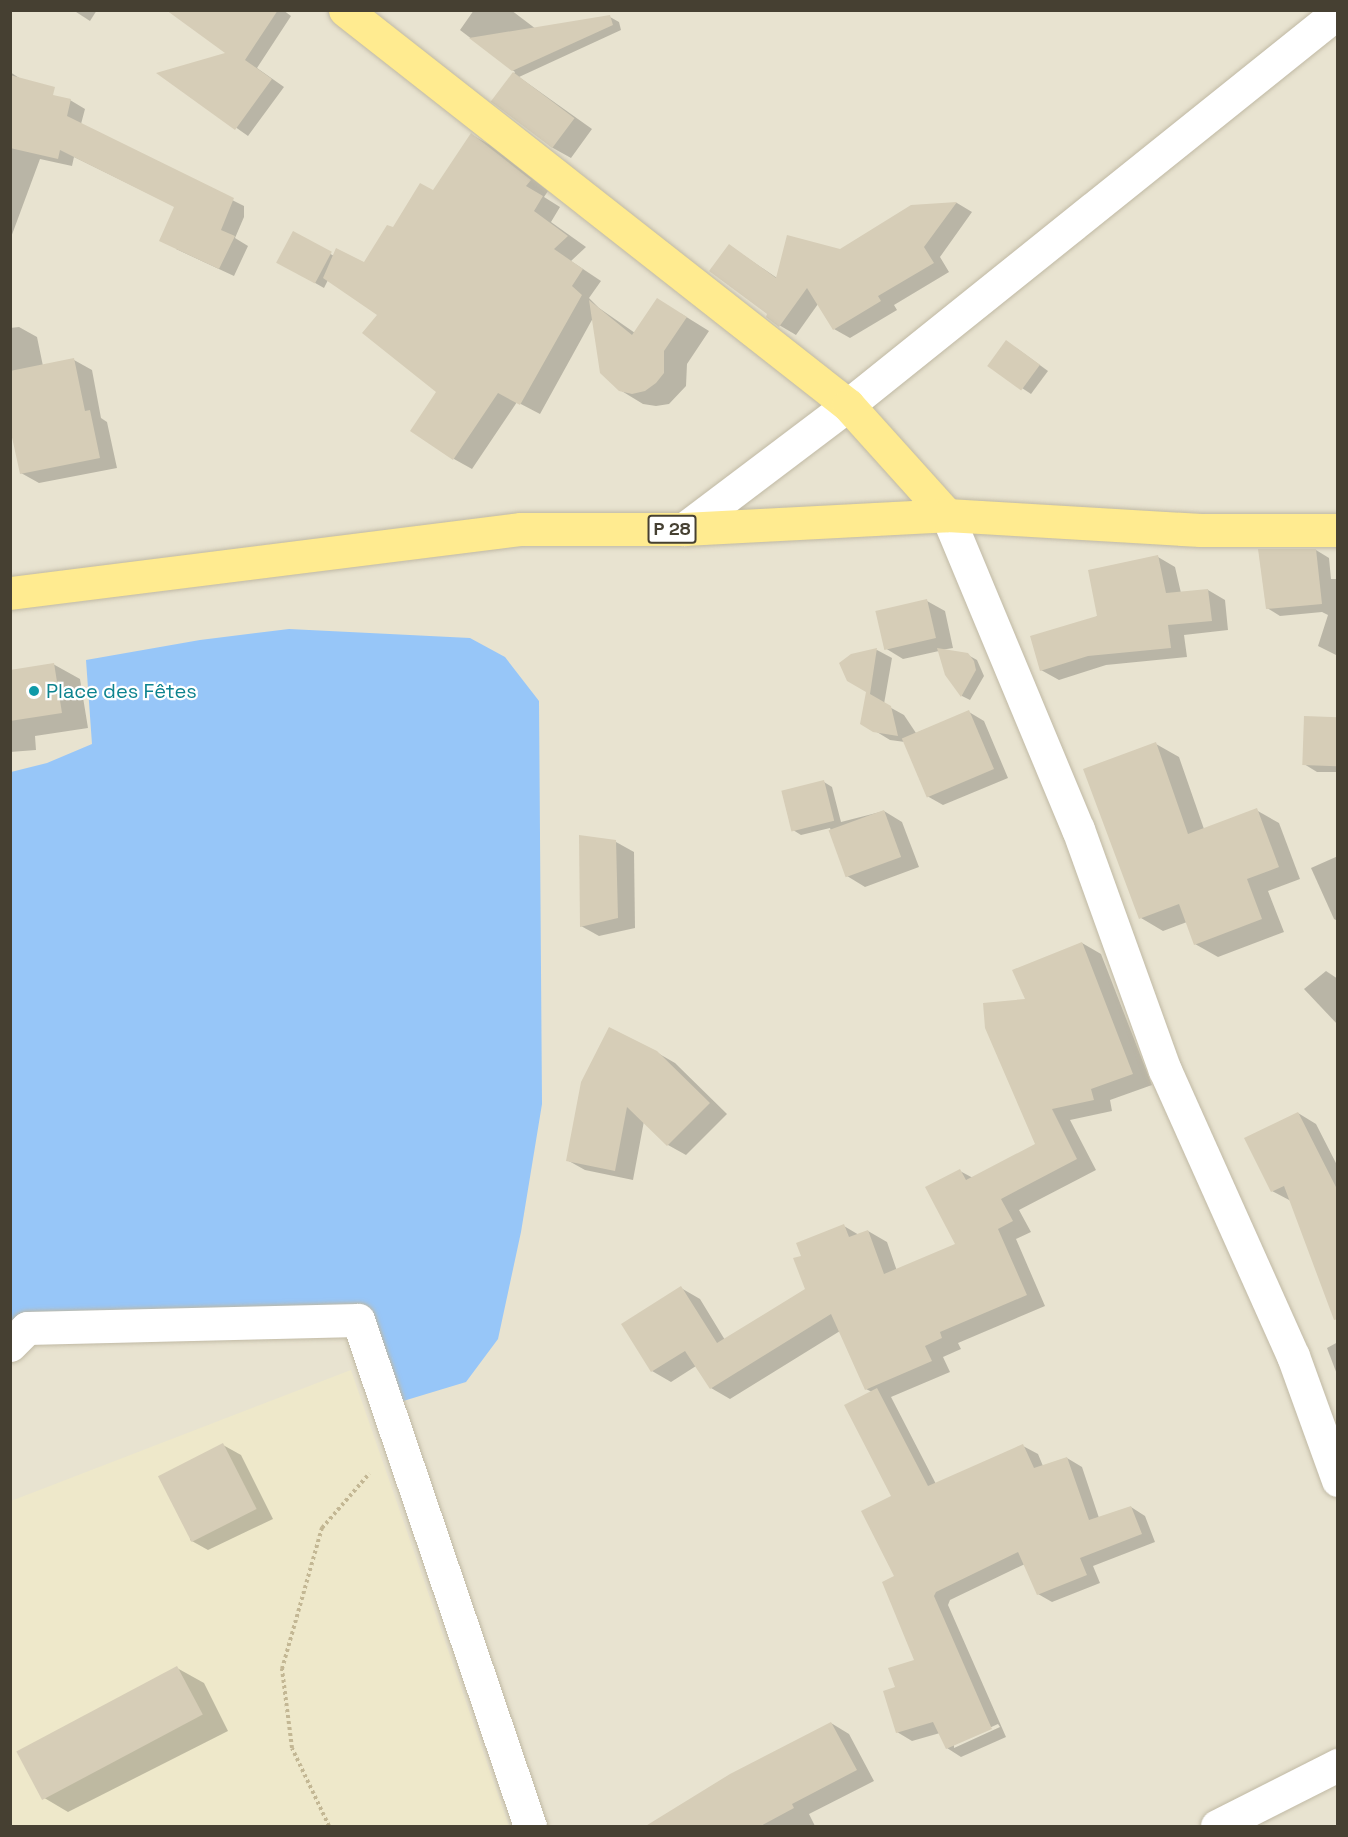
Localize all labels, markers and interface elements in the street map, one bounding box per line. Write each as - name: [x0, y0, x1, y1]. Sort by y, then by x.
- road number: P 28: [646, 514, 698, 544]
- place label: Place des Fêtes: [46, 679, 197, 703]
- marker: Place des Fêtes: [27, 684, 41, 698]

